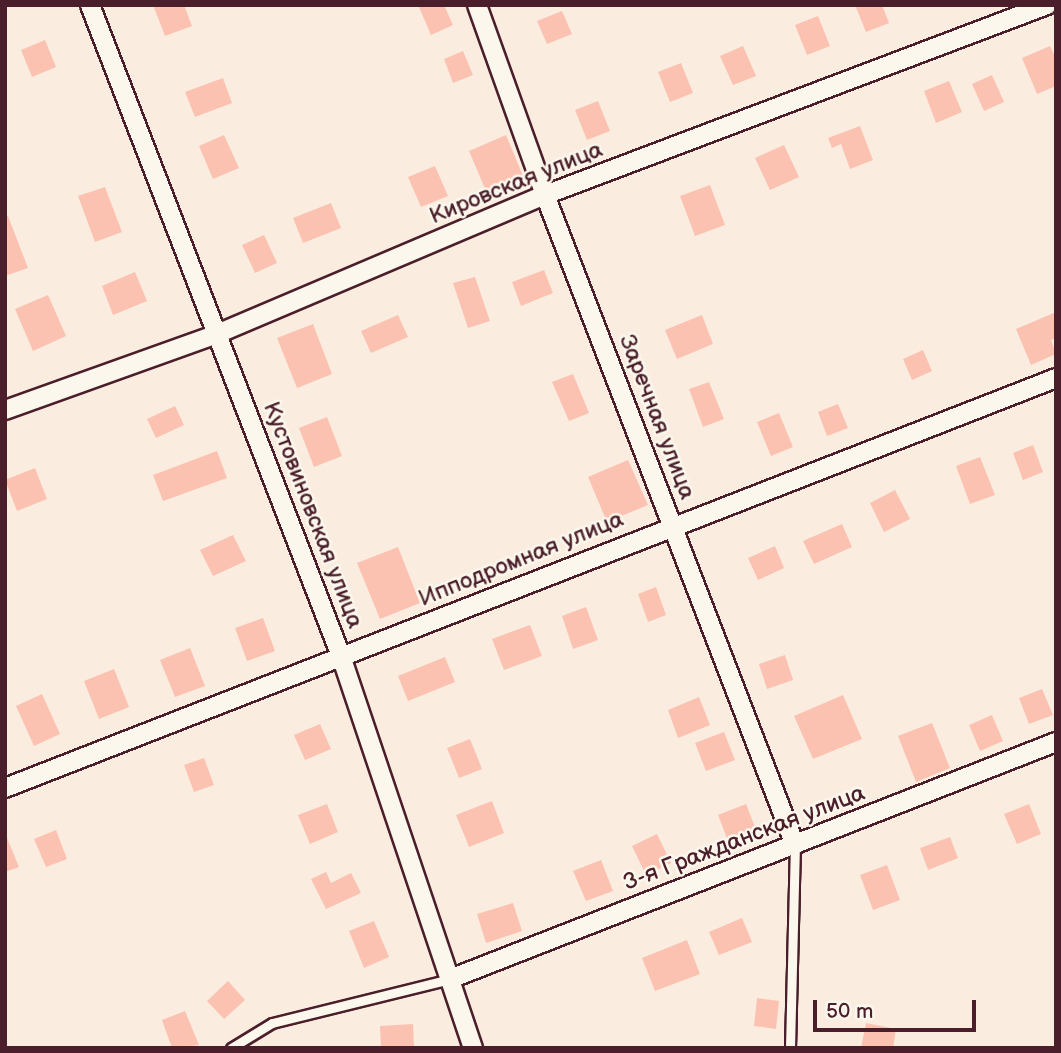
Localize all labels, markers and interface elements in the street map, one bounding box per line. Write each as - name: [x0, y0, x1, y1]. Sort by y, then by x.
- street label: Кировская улица: [426, 136, 606, 230]
- street label: Заречная улица: [613, 331, 701, 503]
- street label: Кустовиновская улица: [257, 398, 369, 632]
- street label: Ипподромная улица: [415, 505, 627, 613]
- street label: 3-я Гражданская улица: [619, 779, 869, 897]
- scale bar: [816, 986, 979, 1030]
- text: 50 m: [826, 999, 873, 1024]

